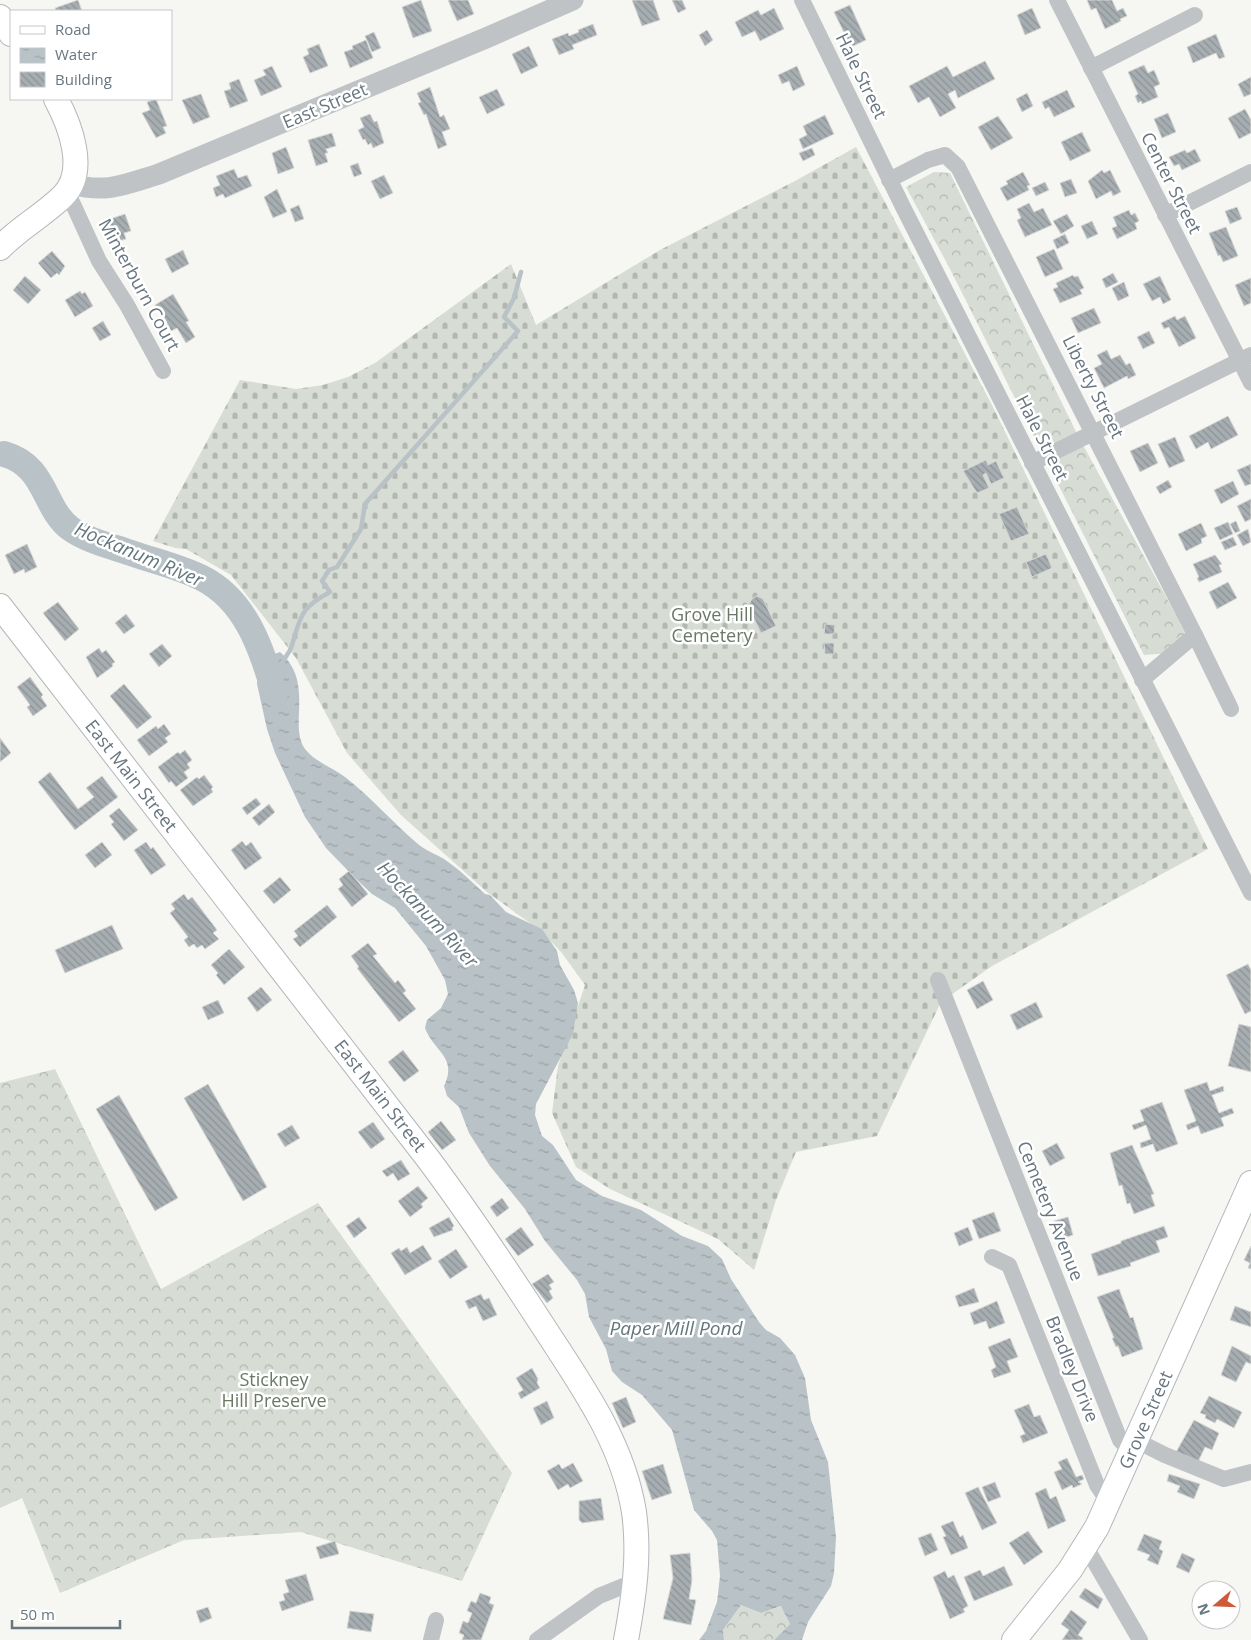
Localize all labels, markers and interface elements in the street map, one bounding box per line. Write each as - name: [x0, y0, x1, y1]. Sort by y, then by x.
- legend: [10, 10, 172, 100]
- text: Road: [55, 19, 91, 39]
- street label: Hale Street: [831, 29, 893, 123]
- text: Water: [55, 44, 97, 64]
- text: Building: [55, 69, 112, 89]
- street label: East Street: [279, 76, 371, 134]
- street label: Center Street: [1136, 128, 1208, 238]
- street label: Minterburn Court: [94, 214, 186, 355]
- street label: Liberty Street: [1058, 331, 1130, 442]
- street label: Hale Street: [1011, 391, 1075, 484]
- water label: Hockanum River: [71, 515, 209, 593]
- park label: Grove Hill Cemetery: [671, 602, 754, 647]
- street label: East Main Street: [80, 714, 183, 837]
- water label: Hockanum River: [372, 855, 485, 974]
- street label: East Main Street: [329, 1034, 432, 1157]
- street label: Cemetery Avenue: [1012, 1137, 1090, 1284]
- street label: Bradley Drive: [1041, 1312, 1105, 1425]
- water label: Paper Mill Pond: [610, 1315, 744, 1341]
- park label: Stickney Hill Preserve: [221, 1367, 327, 1412]
- street label: Grove Street: [1113, 1367, 1177, 1473]
- north arrow: [1191, 1580, 1241, 1630]
- scale bar: [12, 1598, 120, 1630]
- text: N: [1192, 1601, 1214, 1618]
- text: 50 m: [20, 1604, 55, 1624]

